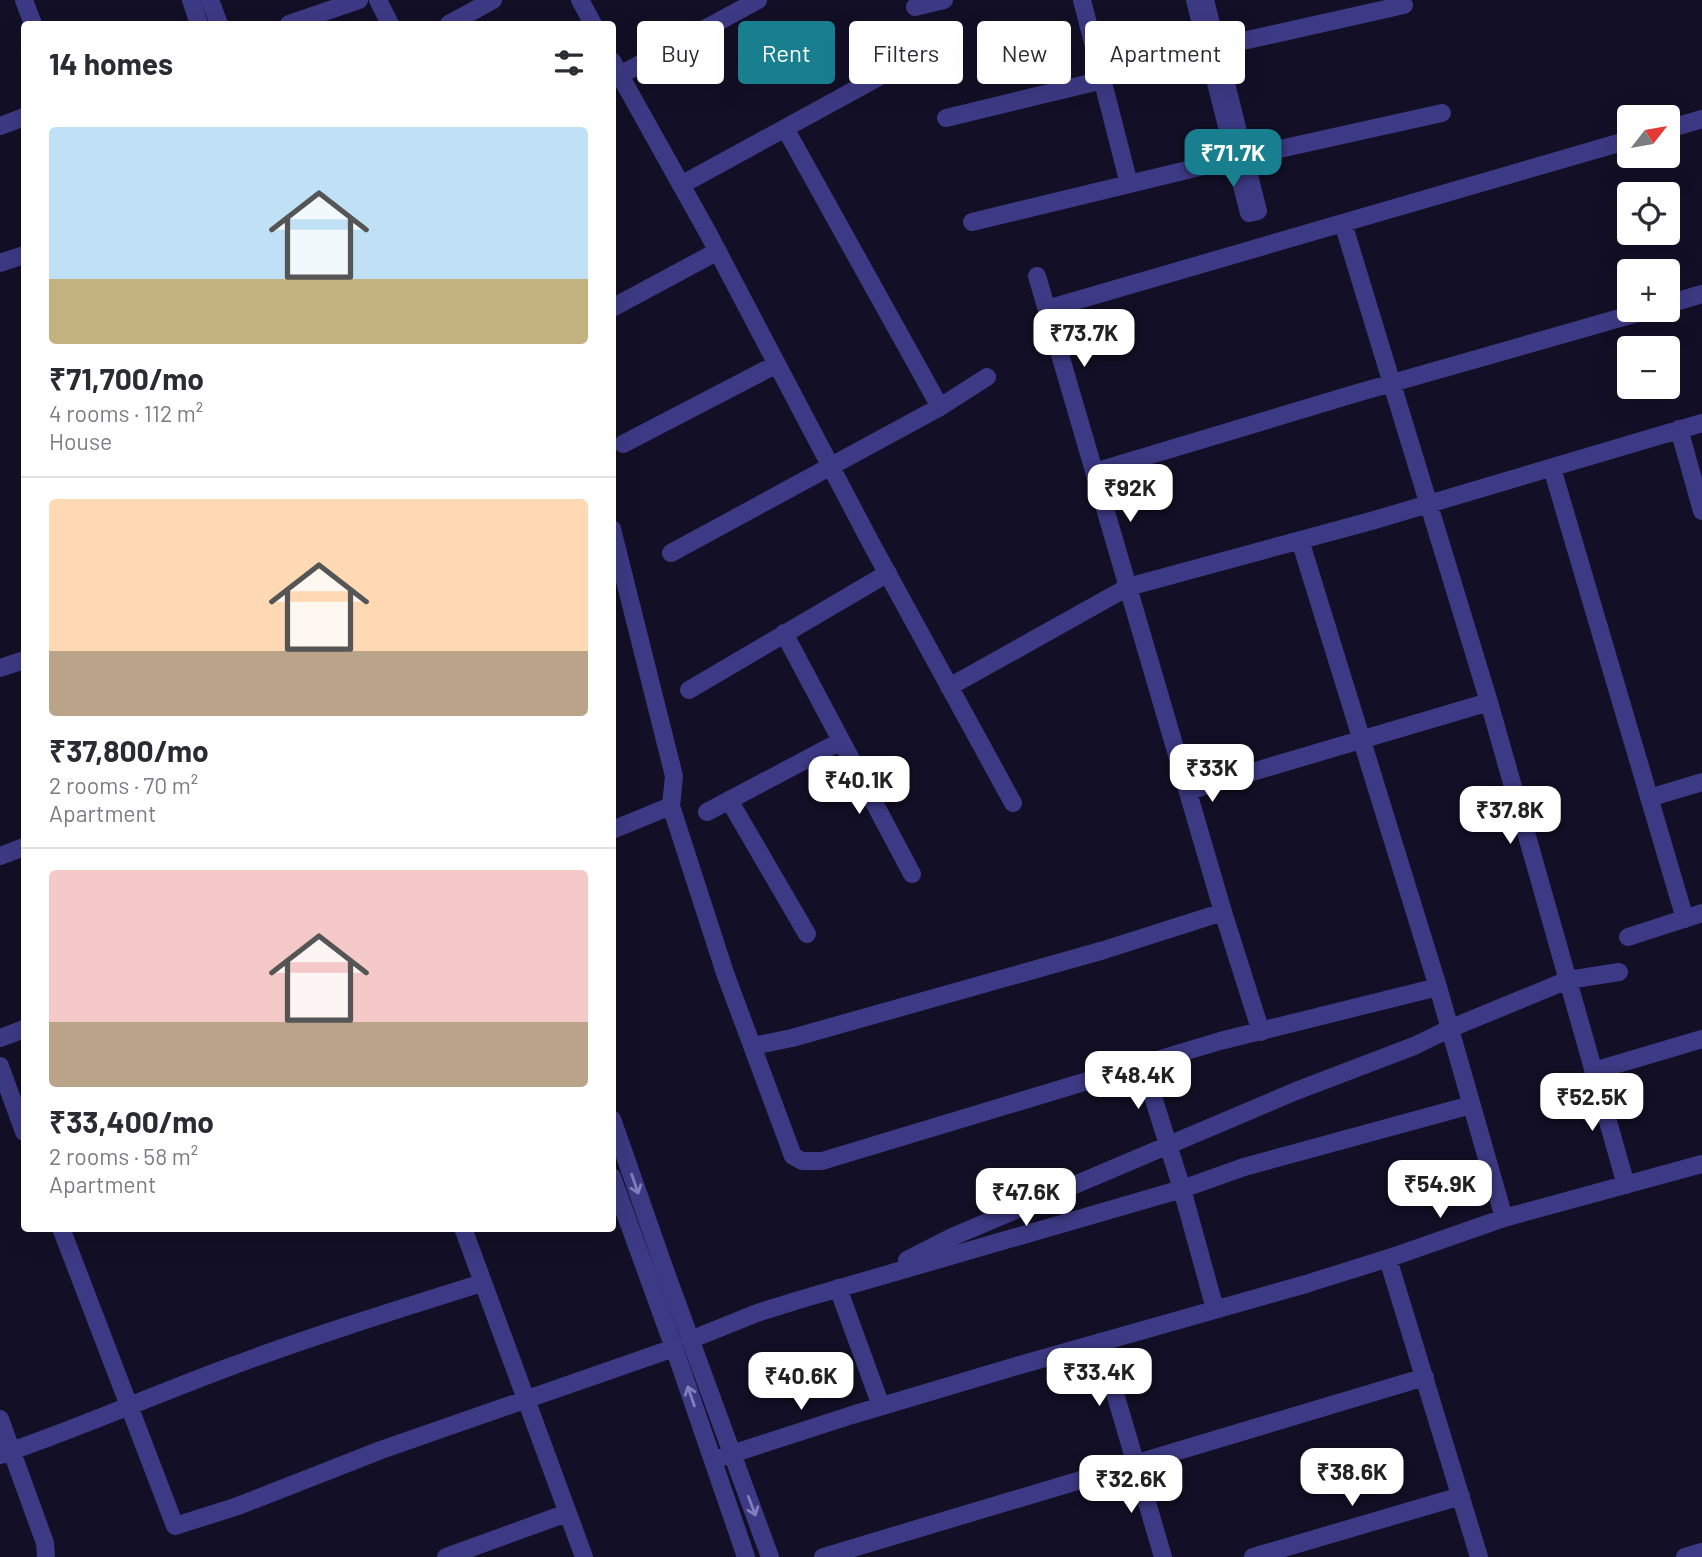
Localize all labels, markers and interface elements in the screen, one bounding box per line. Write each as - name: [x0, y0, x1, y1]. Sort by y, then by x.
- chip: Buy: [637, 21, 724, 84]
- chip: Rent: [738, 21, 835, 84]
- chip: Filters: [849, 21, 963, 84]
- chip: New: [977, 21, 1071, 84]
- chip: Apartment: [1085, 21, 1245, 84]
- icon: filters: [550, 44, 588, 82]
- text: 14 homes: [49, 45, 173, 81]
- north arrow: [1617, 105, 1680, 168]
- map controls: [1617, 105, 1680, 399]
- pin: ₹71.7K: [1176, 130, 1290, 189]
- text: ₹71.7K: [1201, 138, 1265, 166]
- icon: home: [256, 172, 382, 298]
- button: locate: [1617, 182, 1680, 245]
- button: +: [1617, 259, 1680, 322]
- pin: ₹73.7K: [1027, 310, 1141, 369]
- text: ₹73.7K: [1049, 318, 1119, 346]
- button: −: [1617, 336, 1680, 399]
- text: ₹71,700/mo: [49, 360, 204, 396]
- text: 4 rooms · 112 m²: [49, 399, 203, 427]
- text: House: [49, 427, 112, 455]
- pin: ₹92K: [1089, 464, 1171, 524]
- text: ₹92K: [1104, 473, 1156, 501]
- icon: home: [256, 544, 382, 670]
- text: ₹37,800/mo: [49, 732, 209, 768]
- pin: ₹33K: [1171, 744, 1253, 804]
- text: ₹33K: [1186, 753, 1238, 781]
- pin: ₹40.1K: [802, 756, 916, 816]
- text: ₹40.1K: [825, 765, 893, 793]
- text: 2 rooms · 70 m²: [49, 771, 198, 799]
- pin: ₹37.8K: [1453, 786, 1567, 846]
- text: ₹37.8K: [1476, 795, 1544, 823]
- text: Apartment: [49, 799, 156, 827]
- icon: home: [256, 915, 382, 1041]
- pin: ₹48.4K: [1081, 1052, 1195, 1111]
- text: ₹48.4K: [1101, 1060, 1175, 1088]
- pin: ₹52.5K: [1535, 1074, 1649, 1133]
- text: ₹52.5K: [1556, 1082, 1628, 1110]
- text: ₹33,400/mo: [49, 1103, 214, 1139]
- text: 2 rooms · 58 m²: [49, 1142, 198, 1170]
- pin: ₹54.9K: [1383, 1160, 1497, 1220]
- pin: ₹47.6K: [969, 1168, 1083, 1228]
- text: ₹54.9K: [1404, 1169, 1476, 1197]
- text: Apartment: [49, 1170, 156, 1198]
- one-way arrow: [630, 1172, 642, 1194]
- text: ₹47.6K: [992, 1177, 1060, 1205]
- pin: ₹33.4K: [1042, 1348, 1156, 1408]
- pin: ₹40.6K: [744, 1352, 858, 1412]
- text: ₹33.4K: [1063, 1357, 1135, 1385]
- text: ₹40.6K: [764, 1361, 838, 1389]
- one-way arrow: [684, 1385, 696, 1407]
- pin: ₹38.6K: [1295, 1448, 1409, 1508]
- pin: ₹32.6K: [1074, 1456, 1188, 1515]
- text: ₹38.6K: [1317, 1457, 1387, 1485]
- text: ₹32.6K: [1095, 1464, 1167, 1492]
- one-way arrow: [747, 1494, 759, 1516]

